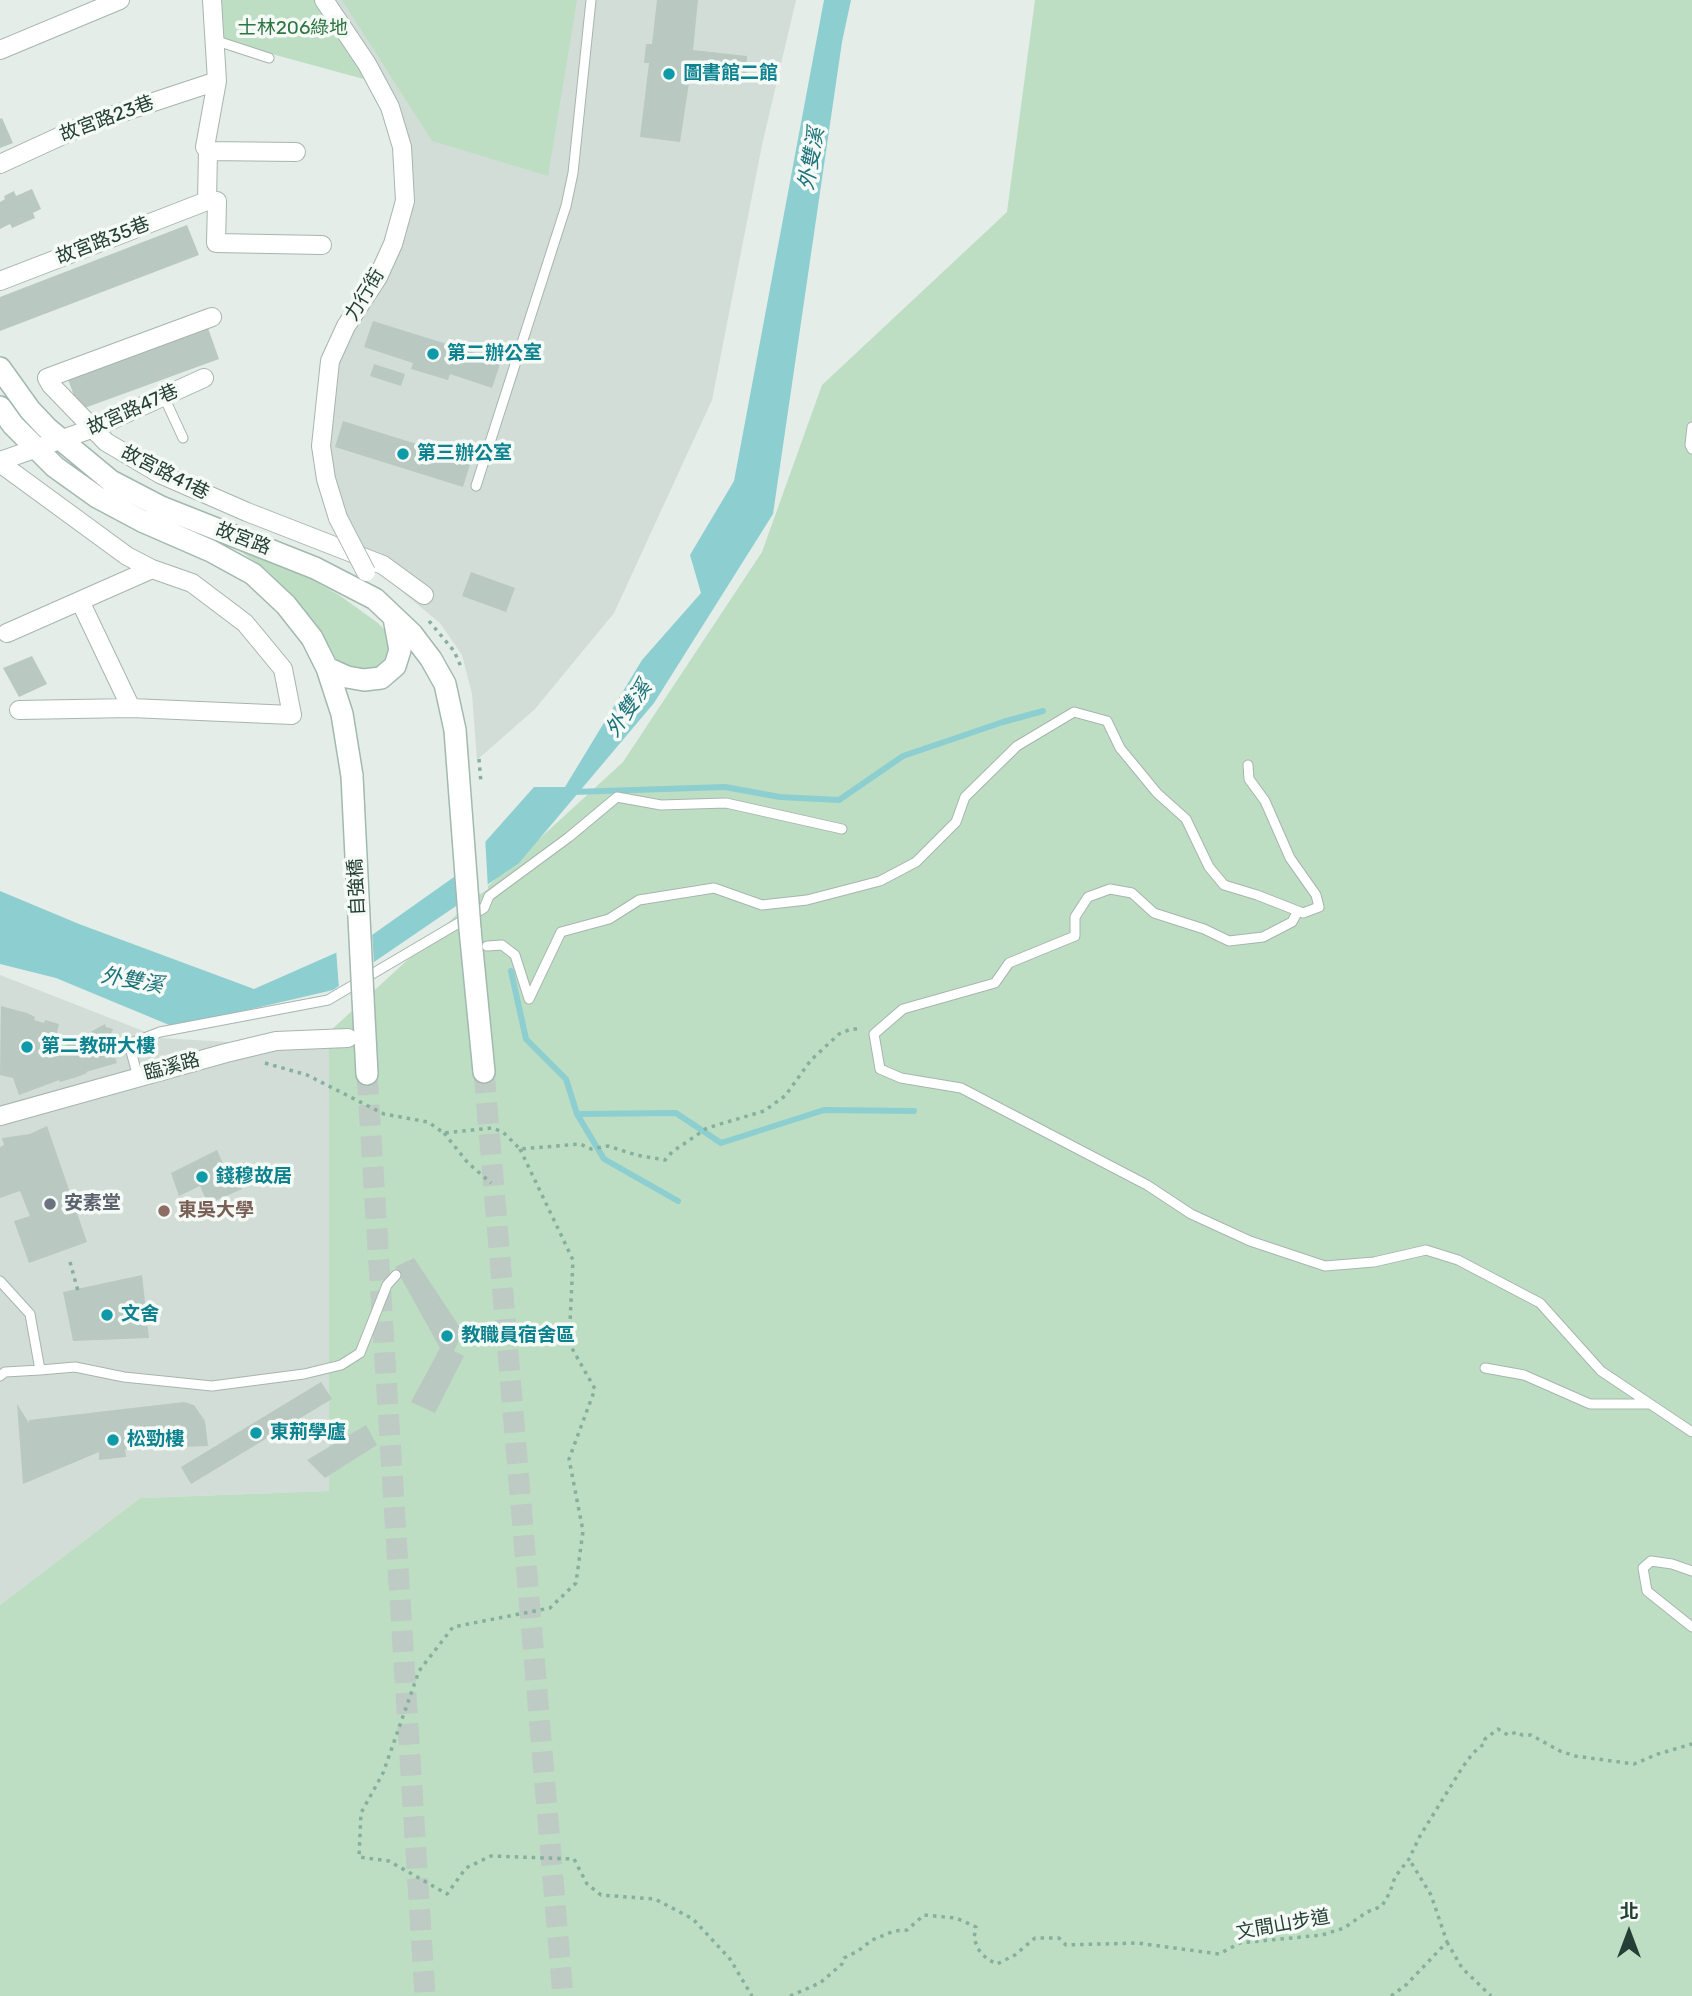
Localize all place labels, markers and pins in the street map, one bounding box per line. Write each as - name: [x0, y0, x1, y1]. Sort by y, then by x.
- place label: 圖書館二館: [683, 63, 778, 85]
- marker: 圖書館二館: [661, 66, 677, 82]
- place label: 第二辦公室: [447, 343, 542, 365]
- marker: 第二辦公室: [425, 346, 441, 362]
- place label: 第三辦公室: [417, 443, 512, 465]
- marker: 第三辦公室: [395, 446, 411, 462]
- place label: 第二教研大樓: [41, 1036, 155, 1058]
- marker: 第二教研大樓: [19, 1039, 35, 1055]
- place label: 錢穆故居: [216, 1166, 292, 1188]
- marker: 錢穆故居: [194, 1169, 210, 1185]
- place label: 安素堂: [64, 1193, 121, 1215]
- marker: 安素堂: [42, 1196, 58, 1212]
- place label: 東吳大學: [178, 1200, 254, 1222]
- marker: 東吳大學: [156, 1203, 172, 1219]
- place label: 文舍: [121, 1304, 159, 1326]
- marker: 文舍: [99, 1307, 115, 1323]
- place label: 教職員宿舍區: [461, 1325, 575, 1347]
- marker: 教職員宿舍區: [439, 1328, 455, 1344]
- place label: 東荊學廬: [270, 1422, 346, 1444]
- marker: 東荊學廬: [248, 1425, 264, 1441]
- place label: 松勁樓: [127, 1429, 184, 1451]
- marker: 松勁樓: [105, 1432, 121, 1448]

